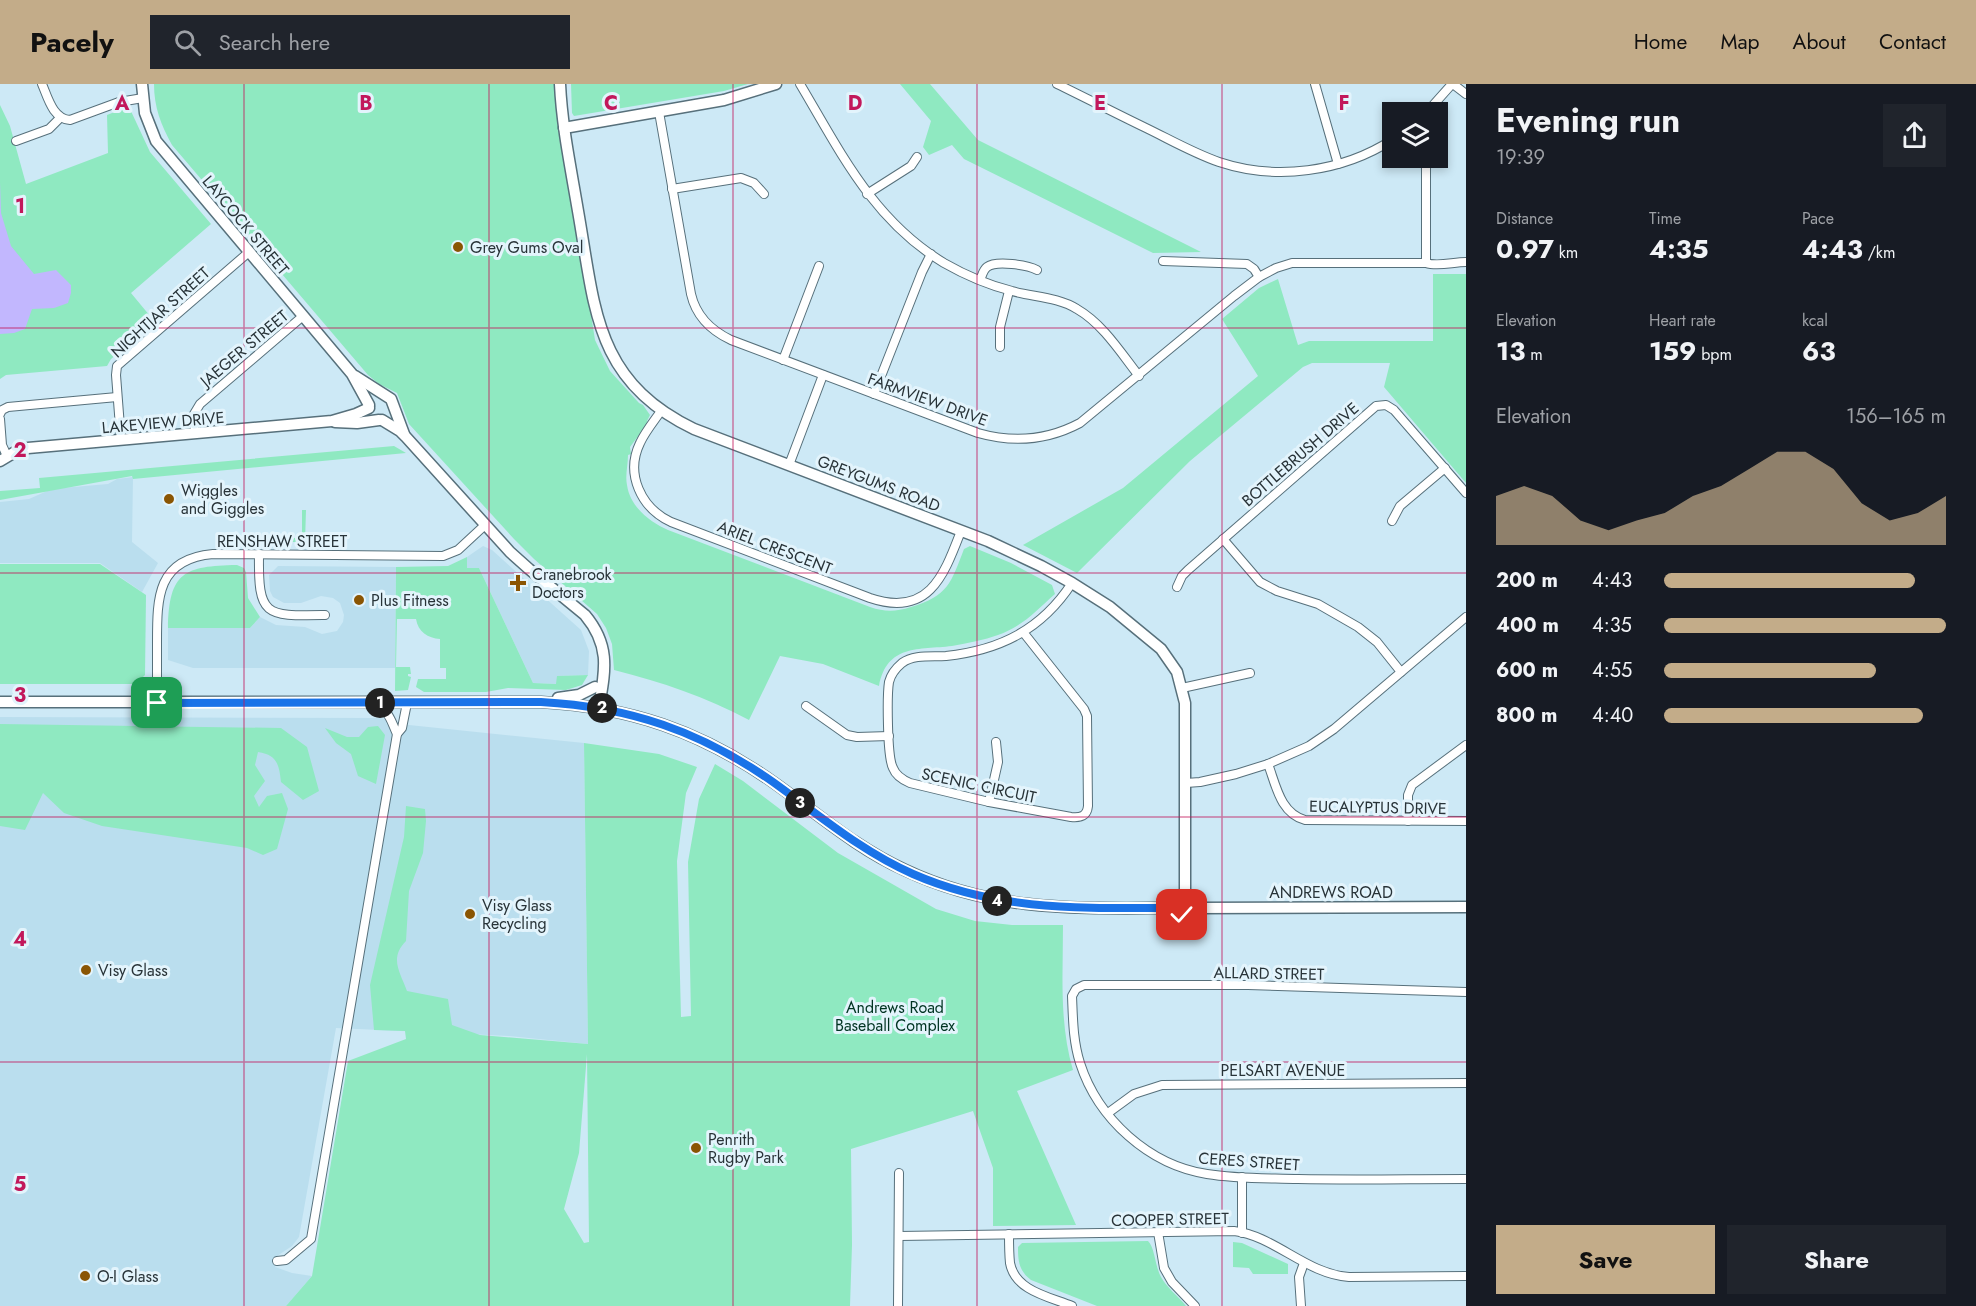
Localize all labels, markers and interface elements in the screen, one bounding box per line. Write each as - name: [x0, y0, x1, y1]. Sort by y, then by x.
- search box: [150, 15, 570, 69]
- text: Pacely: [30, 22, 114, 63]
- icon: search: [171, 26, 204, 59]
- text: Search here: [219, 26, 330, 58]
- text: Home: [1634, 27, 1687, 57]
- text: Map: [1720, 27, 1760, 57]
- text: About: [1793, 27, 1846, 57]
- text: Contact: [1879, 27, 1946, 57]
- text: A: [114, 89, 130, 118]
- text: B: [359, 89, 373, 118]
- text: C: [604, 89, 618, 118]
- text: D: [848, 89, 862, 118]
- text: E: [1094, 89, 1106, 118]
- text: F: [1338, 89, 1350, 118]
- text: Evening run: [1496, 97, 1680, 144]
- map controls: [1382, 102, 1448, 168]
- button: layers: [1382, 102, 1448, 168]
- button: share: [1883, 104, 1946, 167]
- text: 19:39: [1496, 143, 1545, 172]
- street label: LAYCOCK STREET: [197, 170, 295, 281]
- text: 1: [15, 192, 25, 221]
- text: Distance: [1496, 207, 1553, 230]
- text: Time: [1649, 207, 1681, 230]
- text: Pace: [1802, 207, 1834, 230]
- text: 0.97: [1496, 230, 1554, 268]
- text: 4:35: [1649, 230, 1708, 268]
- text: 4:43: [1802, 230, 1863, 268]
- place label: Grey Gums Oval: [470, 236, 583, 259]
- marker: Grey Gums Oval: [451, 240, 465, 254]
- text: km: [1554, 241, 1578, 264]
- text: /km: [1863, 241, 1895, 264]
- street label: NIGHTJAR STREET: [106, 261, 215, 363]
- street label: JAEGER STREET: [194, 304, 294, 393]
- text: Elevation: [1496, 309, 1556, 332]
- text: Heart rate: [1649, 309, 1716, 332]
- text: kcal: [1802, 309, 1828, 332]
- text: 13: [1496, 332, 1525, 370]
- text: 159: [1649, 332, 1696, 370]
- text: 63: [1802, 332, 1836, 370]
- text: m: [1525, 343, 1543, 366]
- text: bpm: [1696, 343, 1732, 366]
- street label: FARMVIEW DRIVE: [865, 367, 991, 432]
- street label: BOTTLEBRUSH DRIVE: [1237, 397, 1364, 512]
- text: Elevation: [1496, 402, 1571, 431]
- text: 156–165 m: [1846, 402, 1946, 431]
- street label: LAKEVIEW DRIVE: [101, 406, 225, 439]
- text: 2: [13, 436, 27, 465]
- street label: GREYGUMS ROAD: [814, 449, 944, 518]
- place label: Wiggles and Giggles: [181, 479, 264, 520]
- marker: Wiggles and Giggles: [162, 492, 176, 506]
- street label: ARIEL CRESCENT: [714, 515, 836, 580]
- street label: RENSHAW STREET: [217, 530, 348, 553]
- place label: Cranebrook Doctors: [532, 563, 613, 604]
- text: 200 m: [1496, 566, 1558, 595]
- text: 4:43: [1592, 566, 1632, 595]
- marker: Cranebrook Doctors: [509, 574, 527, 592]
- place label: Plus Fitness: [371, 589, 449, 612]
- marker: Plus Fitness: [352, 593, 366, 607]
- text: 400 m: [1496, 611, 1559, 640]
- text: 4:35: [1592, 611, 1632, 640]
- text: 600 m: [1496, 656, 1558, 685]
- text: 4:55: [1592, 656, 1632, 685]
- pin: [131, 677, 182, 728]
- text: 3: [14, 681, 26, 710]
- icon: arrive: [140, 686, 173, 719]
- pin: 1: [365, 688, 395, 718]
- text: 1: [376, 691, 384, 714]
- pin: 2: [587, 693, 617, 723]
- text: 2: [597, 696, 607, 719]
- text: 800 m: [1496, 701, 1557, 730]
- text: 4:40: [1592, 701, 1633, 730]
- street label: SCENIC CIRCUIT: [919, 762, 1039, 809]
- pin: 3: [785, 788, 815, 818]
- text: 3: [795, 791, 805, 814]
- street label: EUCALYPTUS DRIVE: [1309, 795, 1447, 820]
- street label: ANDREWS ROAD: [1269, 881, 1393, 904]
- pin: 4: [982, 886, 1012, 916]
- text: 4: [991, 889, 1003, 912]
- pin: [1156, 889, 1207, 940]
- place label: Visy Glass Recycling: [482, 894, 552, 935]
- icon: check: [1165, 898, 1198, 931]
- marker: Visy Glass Recycling: [463, 907, 477, 921]
- text: 4: [13, 925, 27, 954]
- place label: Visy Glass: [98, 959, 168, 982]
- street label: ALLARD STREET: [1213, 961, 1325, 986]
- marker: Visy Glass: [79, 963, 93, 977]
- park label: Andrews Road Baseball Complex: [835, 996, 955, 1037]
- street label: PELSART AVENUE: [1221, 1059, 1345, 1082]
- place label: Penrith Rugby Park: [708, 1128, 785, 1169]
- marker: Penrith Rugby Park: [689, 1141, 703, 1155]
- street label: CERES STREET: [1198, 1146, 1301, 1177]
- text: 5: [14, 1170, 27, 1199]
- street label: COOPER STREET: [1111, 1207, 1230, 1232]
- button: Save: [1496, 1225, 1715, 1294]
- button: Share: [1727, 1225, 1946, 1294]
- place label: O-I Glass: [97, 1265, 158, 1288]
- marker: O-I Glass: [78, 1269, 92, 1283]

